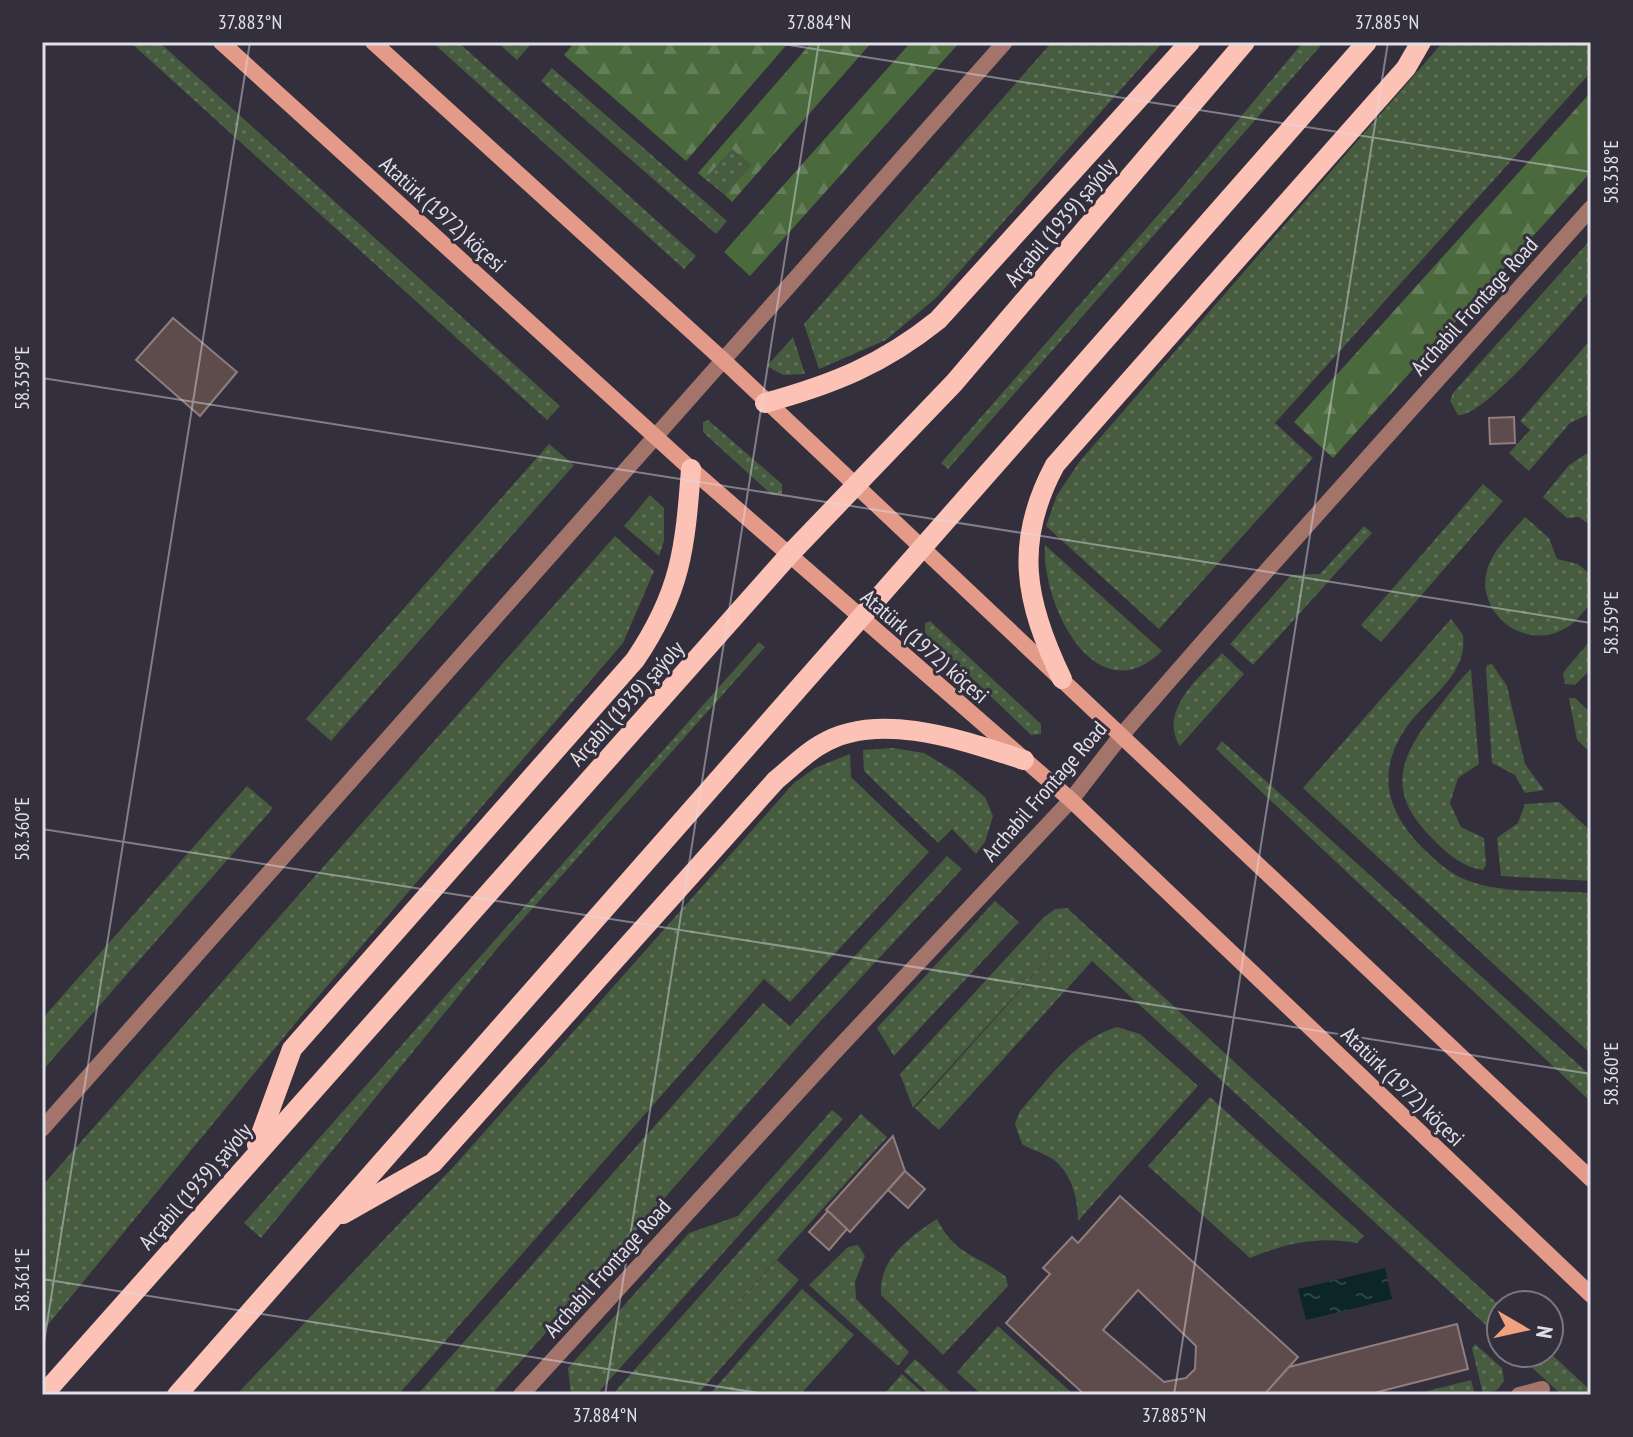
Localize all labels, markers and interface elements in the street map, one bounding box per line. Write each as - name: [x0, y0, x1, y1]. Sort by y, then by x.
- text: 37.883°N: [218, 9, 282, 35]
- text: 37.884°N: [787, 9, 851, 35]
- text: 37.885°N: [1355, 9, 1419, 35]
- text: 58.358°E: [1598, 140, 1624, 204]
- street label: Atatürk (1972) köçesi: [374, 150, 512, 278]
- street label: Arçabil (1939) şaýoly: [998, 152, 1122, 292]
- street label: Archabil Frontage Road: [1404, 231, 1544, 381]
- text: 58.359°E: [9, 346, 35, 410]
- street label: Atatürk (1972) köçesi: [855, 583, 995, 709]
- text: 58.359°E: [1598, 591, 1624, 655]
- street label: Arçabil (1939) şaýoly: [562, 634, 690, 771]
- street label: Archabil Frontage Road: [975, 715, 1113, 867]
- text: 58.360°E: [9, 797, 35, 861]
- street label: Atatürk (1972) köçesi: [1336, 1020, 1470, 1152]
- text: 58.360°E: [1598, 1042, 1624, 1106]
- street label: Arçabil (1939) şaýoly: [132, 1116, 258, 1255]
- street label: Archabil Frontage Road: [537, 1193, 677, 1343]
- text: 58.361°E: [9, 1248, 35, 1312]
- north arrow: [1485, 1289, 1565, 1369]
- text: N: [1530, 1324, 1560, 1340]
- text: 37.884°N: [573, 1402, 637, 1428]
- text: 37.885°N: [1142, 1402, 1206, 1428]

